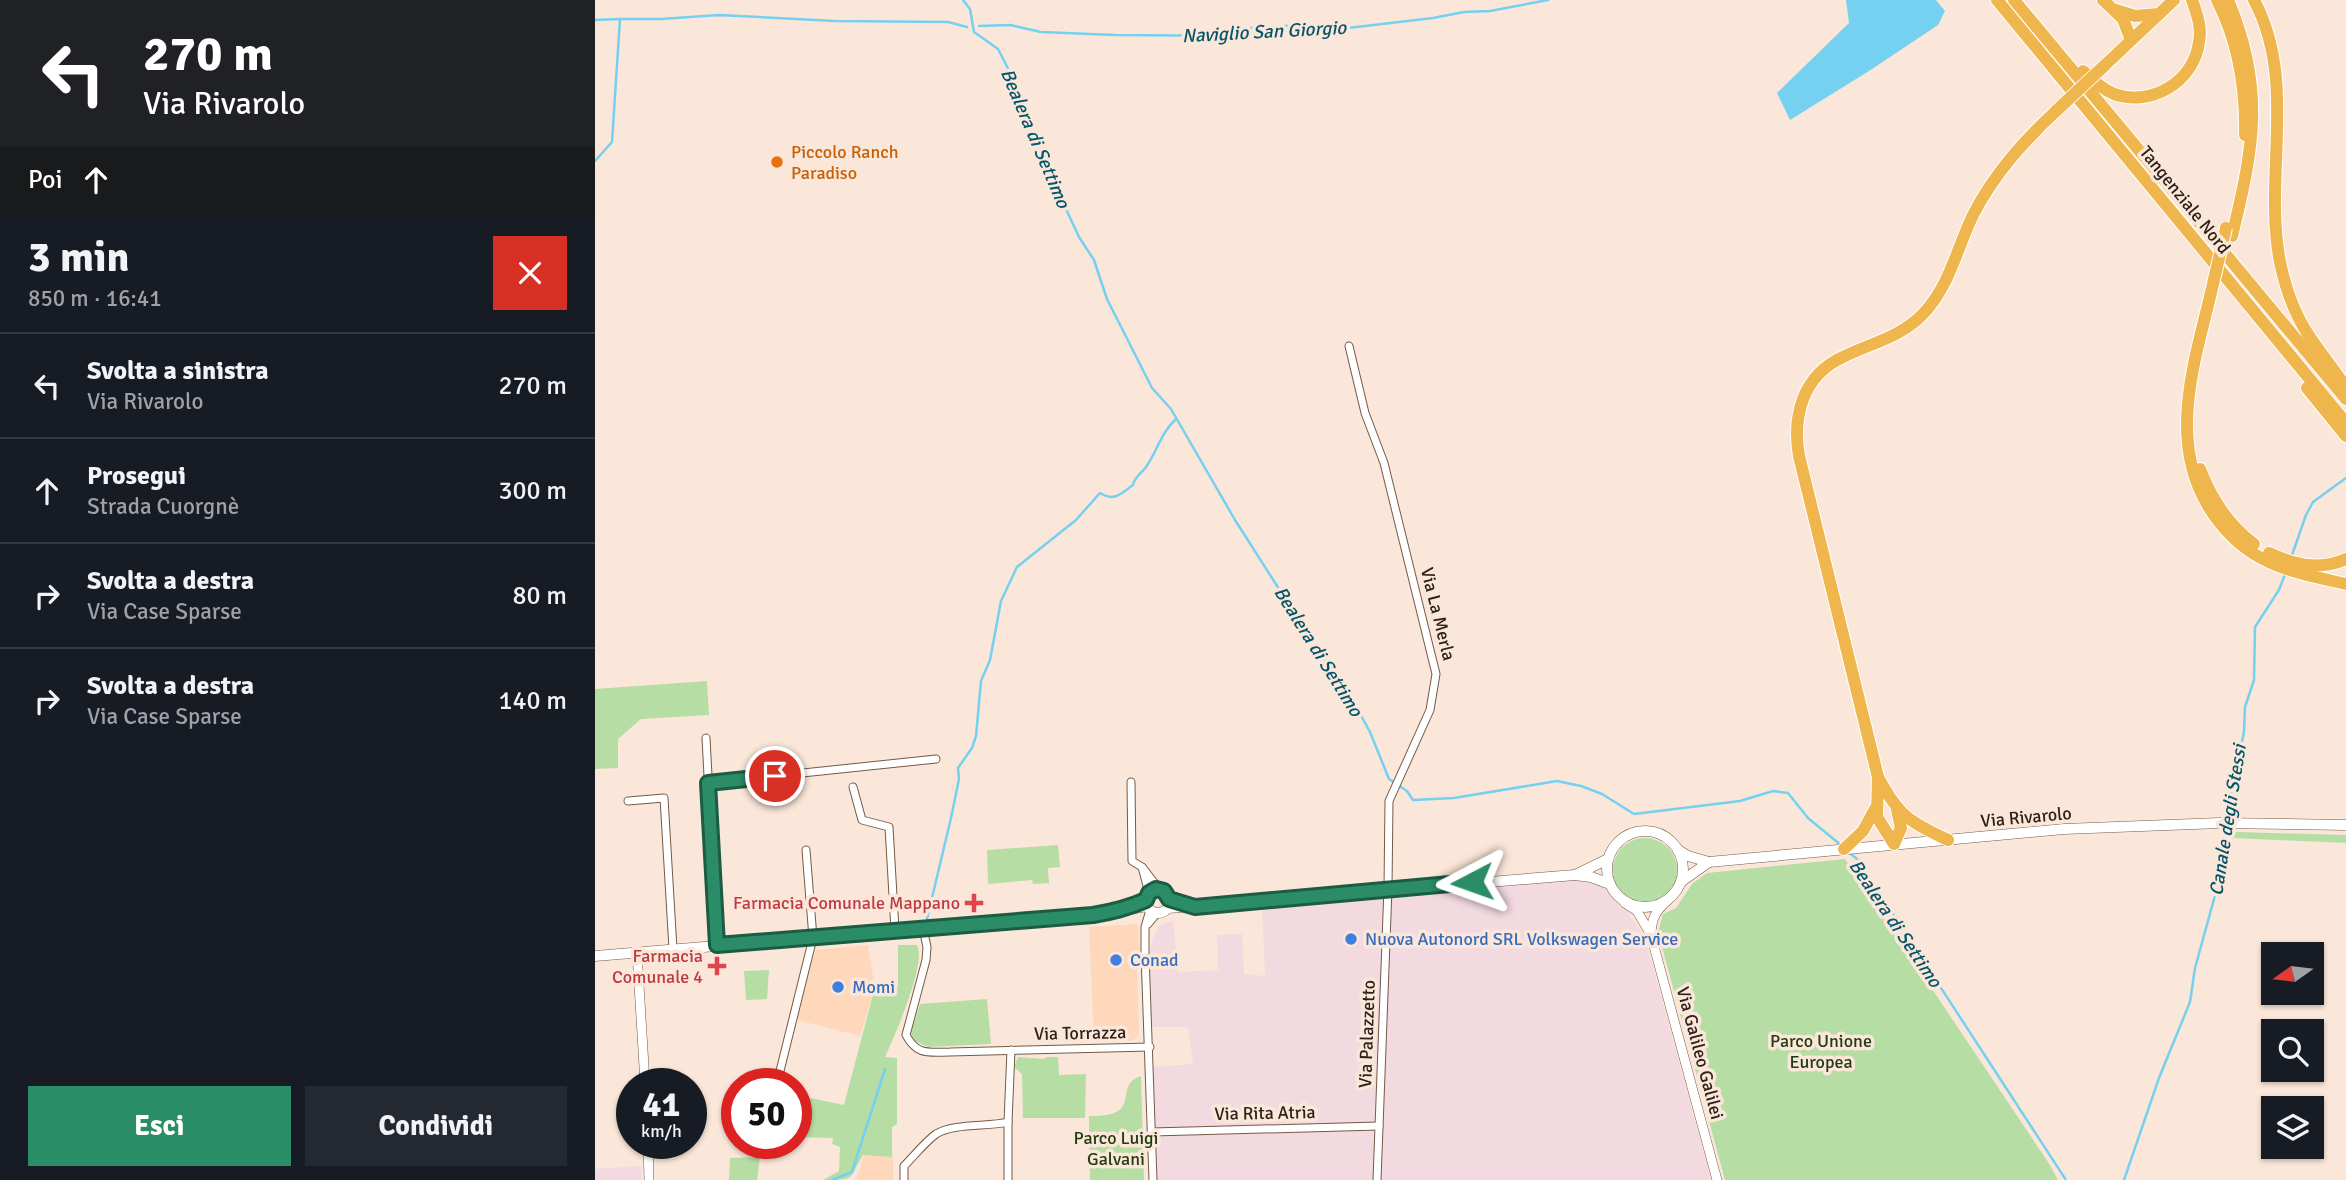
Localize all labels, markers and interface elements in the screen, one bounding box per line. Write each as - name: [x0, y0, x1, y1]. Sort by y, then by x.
- water label: Naviglio San Giorgio: [1181, 16, 1348, 48]
- text: 270 m: [143, 24, 273, 84]
- icon: left: [28, 28, 119, 119]
- water label: Bealera di Settimo: [995, 65, 1076, 213]
- text: Via Rivarolo: [143, 84, 305, 123]
- place label: Piccolo Ranch Paradiso: [791, 141, 899, 184]
- street label: Tangenziale Nord: [2135, 142, 2235, 258]
- marker: Piccolo Ranch Paradiso: [769, 154, 785, 170]
- icon: ahead: [77, 161, 115, 199]
- text: Poi: [28, 164, 63, 196]
- text: 3 min: [28, 232, 129, 283]
- button: close: [493, 236, 567, 310]
- text: 850 m · 16:41: [28, 284, 162, 313]
- text: Svolta a sinistra: [87, 355, 269, 387]
- icon: left: [28, 367, 66, 405]
- text: 270 m: [498, 370, 567, 402]
- text: Via Rivarolo: [87, 387, 204, 416]
- text: Prosegui: [87, 460, 186, 492]
- icon: ahead: [28, 472, 66, 510]
- text: 300 m: [498, 475, 567, 507]
- text: Strada Cuorgnè: [87, 492, 239, 521]
- text: Svolta a destra: [87, 565, 254, 597]
- street label: Via La Merla: [1416, 565, 1460, 663]
- icon: right: [28, 577, 66, 615]
- text: 80 m: [512, 580, 567, 612]
- water label: Bealera di Settimo: [1268, 582, 1368, 722]
- text: Via Case Sparse: [87, 597, 242, 626]
- text: Svolta a destra: [87, 670, 254, 702]
- icon: right: [28, 682, 66, 720]
- text: 140 m: [498, 685, 567, 717]
- text: Via Case Sparse: [87, 702, 242, 731]
- water label: Canale degli Stessi: [2204, 741, 2252, 898]
- pin: [745, 746, 805, 806]
- icon: arrive: [756, 757, 794, 795]
- street label: Via Rivarolo: [1980, 802, 2072, 832]
- position arrow: [1435, 845, 1509, 919]
- water label: Bealera di Settimo: [1843, 855, 1947, 993]
- place label: Farmacia Comunale Mappano: [733, 892, 960, 914]
- marker: Farmacia Comunale Mappano: [966, 895, 982, 911]
- place label: Nuova Autonord SRL Volkswagen Service: [1365, 928, 1678, 950]
- marker: Nuova Autonord SRL Volkswagen Service: [1343, 931, 1359, 947]
- north arrow: [2261, 942, 2324, 1004]
- map controls: [2261, 942, 2324, 1159]
- place label: Farmacia Comunale 4: [612, 945, 703, 988]
- place label: Conad: [1130, 949, 1179, 971]
- marker: Conad: [1108, 952, 1124, 968]
- marker: Farmacia Comunale 4: [709, 958, 725, 974]
- place label: Momi: [852, 976, 895, 998]
- marker: Momi: [830, 979, 846, 995]
- street label: Via Palazzetto: [1354, 979, 1380, 1089]
- street label: Via Galileo Galilei: [1672, 984, 1728, 1122]
- button: search: [2261, 1019, 2324, 1082]
- street label: Via Torrazza: [1034, 1021, 1126, 1045]
- park label: Parco Unione Europea: [1770, 1030, 1872, 1073]
- speed limit sign: 50: [721, 1068, 812, 1159]
- text: 41: [643, 1083, 680, 1126]
- button: Esci: [28, 1086, 291, 1166]
- button: Condividi: [305, 1086, 567, 1166]
- button: layers: [2261, 1096, 2324, 1159]
- street label: Via Rita Atria: [1214, 1101, 1316, 1125]
- text: km/h: [641, 1120, 682, 1142]
- park label: Parco Luigi Galvani: [1074, 1127, 1158, 1170]

